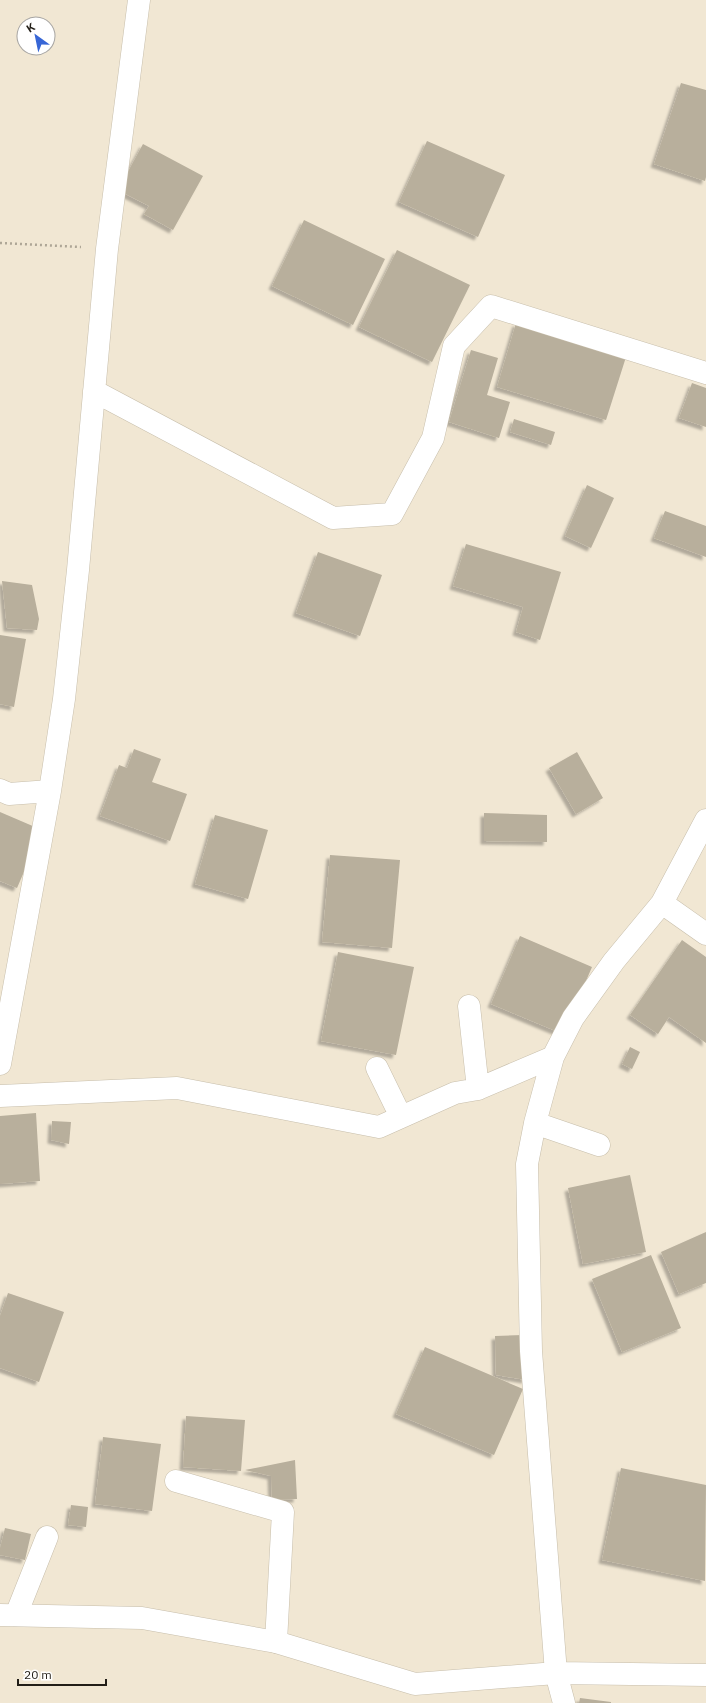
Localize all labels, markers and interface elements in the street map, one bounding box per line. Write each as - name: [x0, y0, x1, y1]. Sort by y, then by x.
- north arrow: [16, 16, 56, 56]
- text: K: [24, 19, 38, 36]
- scale bar: [18, 1661, 106, 1687]
- text: 20 m: [24, 1667, 52, 1682]

